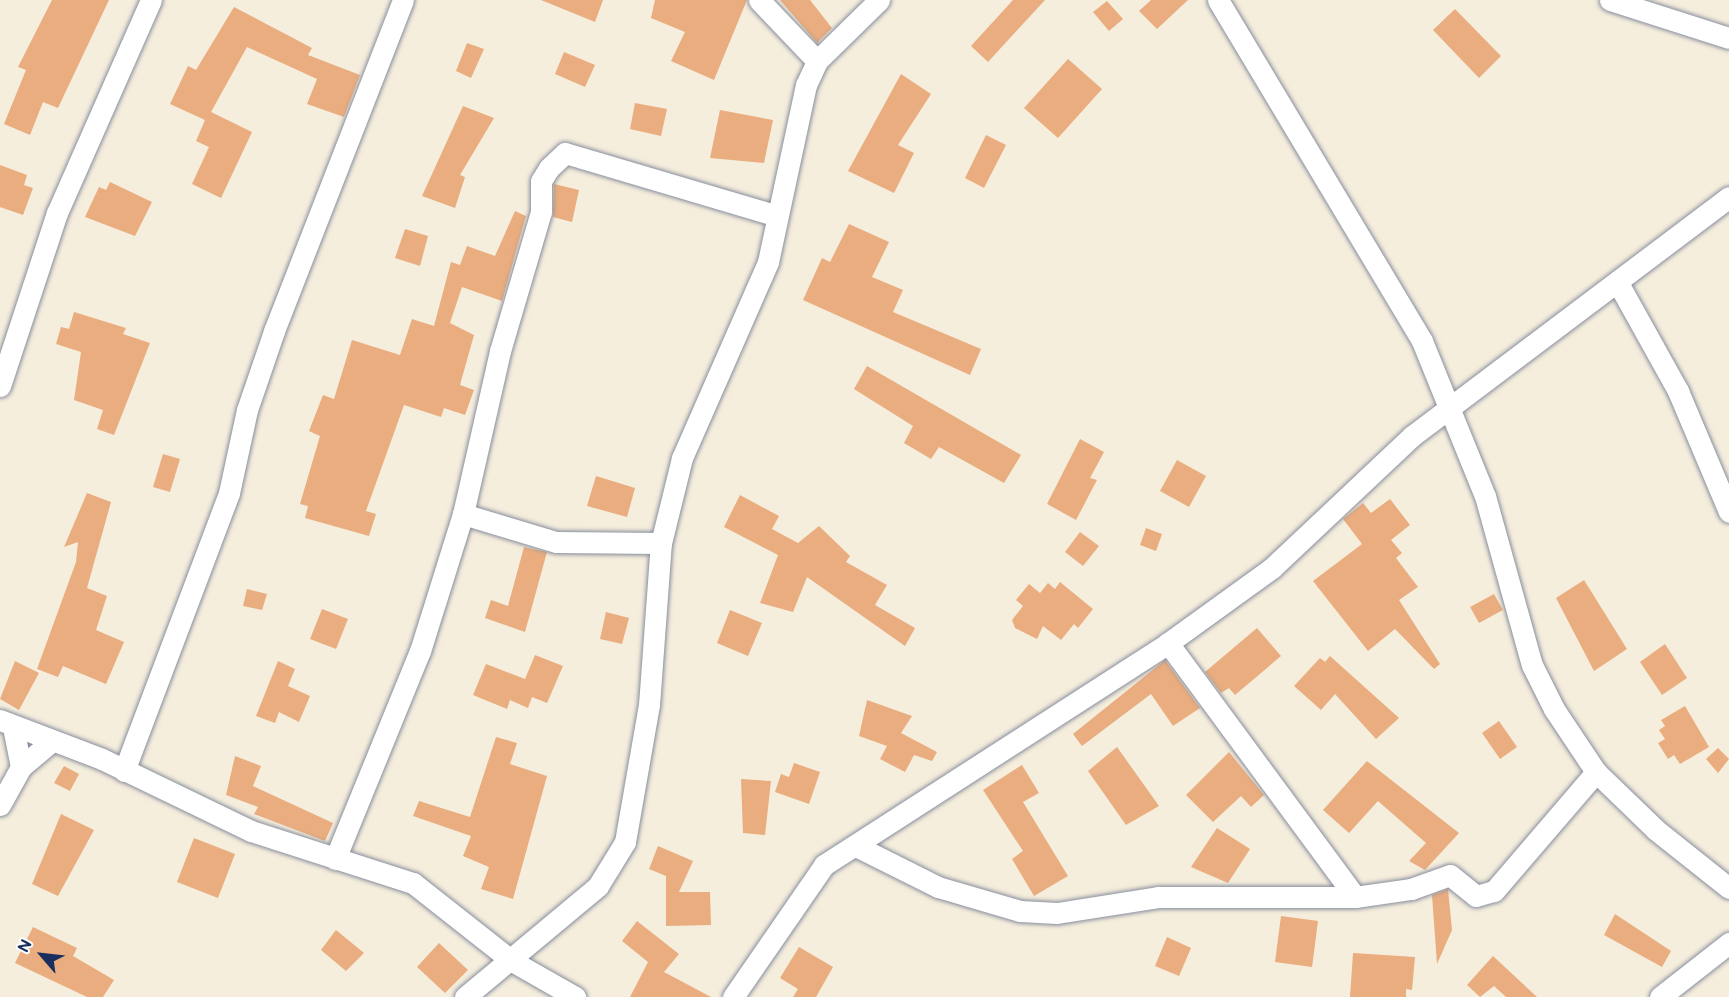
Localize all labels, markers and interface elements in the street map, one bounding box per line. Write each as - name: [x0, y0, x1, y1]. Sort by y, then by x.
- north arrow: [12, 925, 72, 985]
- text: N: [14, 937, 37, 956]

